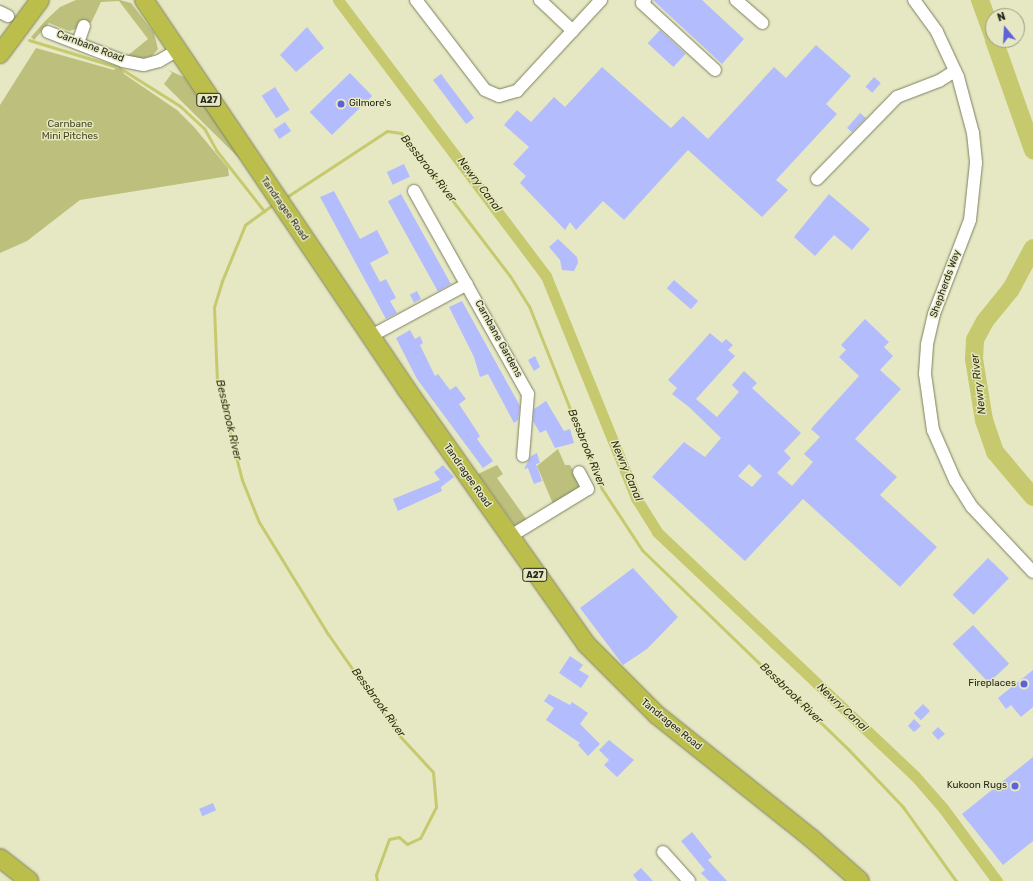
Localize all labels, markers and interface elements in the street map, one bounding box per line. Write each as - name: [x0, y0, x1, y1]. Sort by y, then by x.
- north arrow: [985, 8, 1025, 48]
- text: N: [996, 10, 1007, 24]
- street label: Carnbane Road: [55, 29, 125, 65]
- road number: A27: [196, 93, 222, 107]
- place label: Gilmore's: [349, 98, 391, 110]
- marker: Gilmore's: [336, 99, 346, 109]
- park label: Carnbane Mini Pitches: [42, 118, 98, 142]
- water label: Bessbrook River: [397, 132, 459, 206]
- water label: Newry Canal: [454, 155, 504, 215]
- street label: Tandragee Road: [258, 175, 310, 243]
- street label: Shepherds Way: [928, 248, 964, 320]
- street label: Carnbane Gardens: [472, 298, 524, 380]
- water label: Newry River: [969, 353, 989, 415]
- water label: Bessbrook River: [212, 378, 244, 462]
- water label: Bessbrook River: [564, 407, 608, 489]
- water label: Newry Canal: [607, 438, 645, 504]
- street label: Tandragee Road: [441, 442, 493, 510]
- road number: A27: [522, 568, 548, 582]
- water label: Bessbrook River: [757, 661, 825, 727]
- water label: Bessbrook River: [348, 666, 408, 740]
- place label: Fireplaces: [968, 678, 1016, 690]
- marker: Fireplaces: [1019, 679, 1029, 689]
- water label: Newry Canal: [814, 681, 870, 735]
- street label: Tandragee Road: [638, 697, 704, 753]
- place label: Kukoon Rugs: [947, 780, 1007, 792]
- marker: Kukoon Rugs: [1010, 781, 1020, 791]

